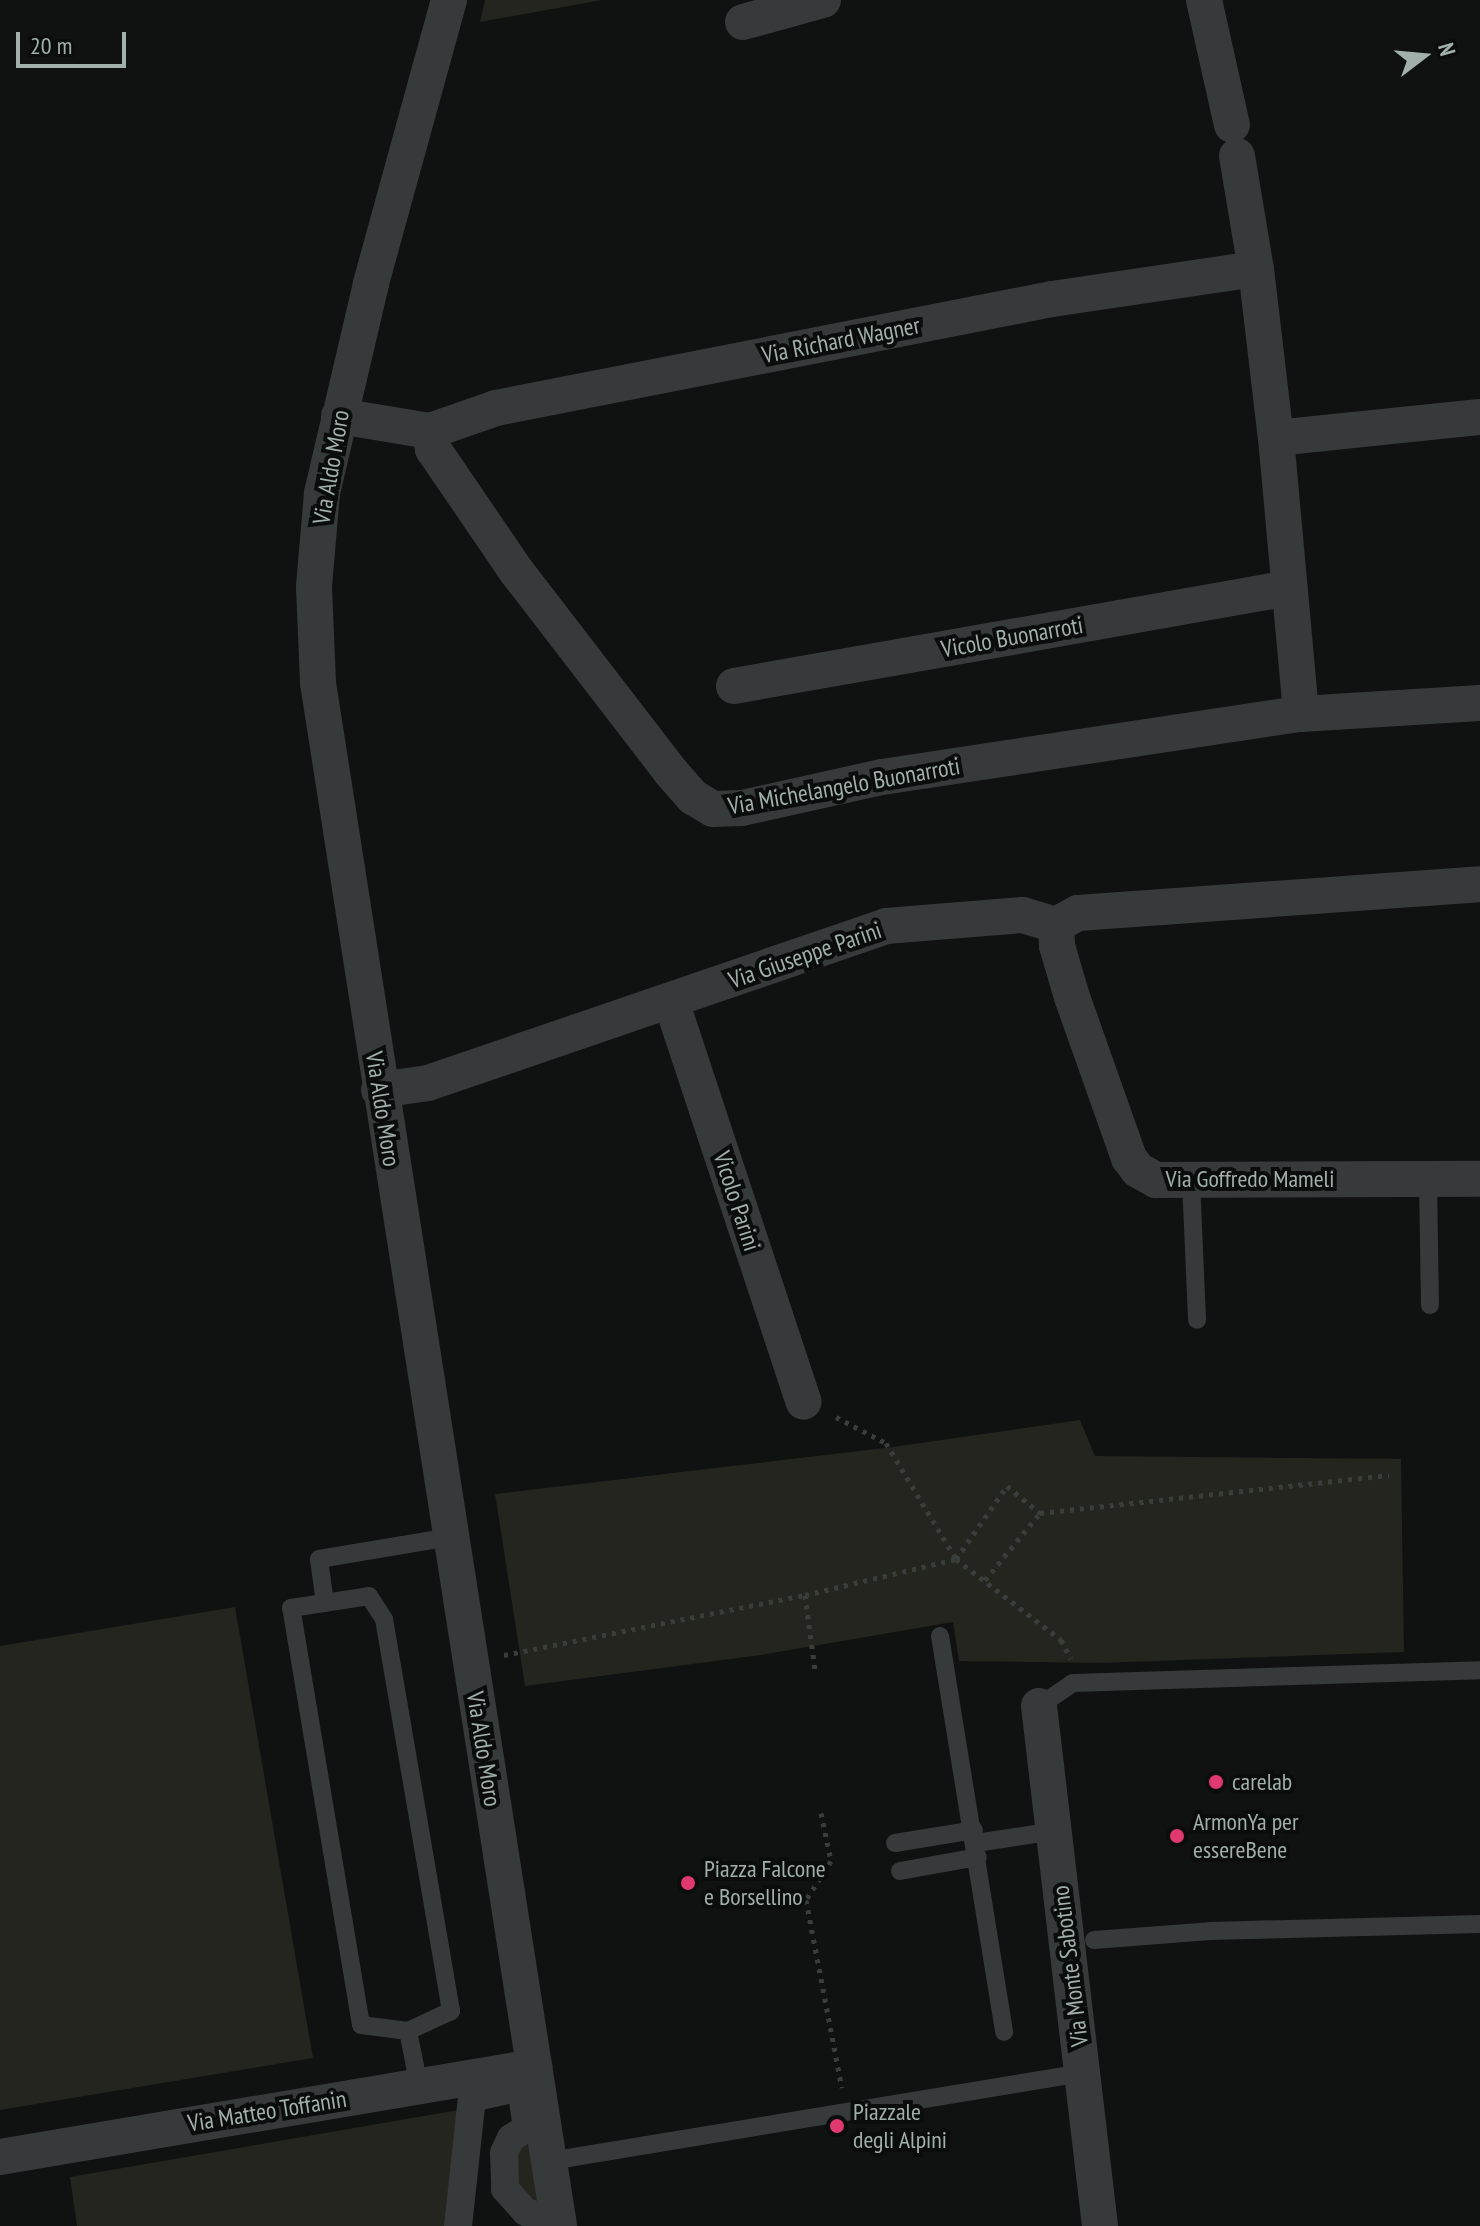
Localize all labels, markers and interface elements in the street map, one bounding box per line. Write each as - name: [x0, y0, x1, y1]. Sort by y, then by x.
- scale bar: [20, 16, 130, 66]
- north arrow: [1384, 16, 1464, 96]
- text: 20 m: [30, 30, 72, 61]
- text: N: [1432, 40, 1462, 59]
- street label: Via Richard Wagner: [759, 311, 923, 369]
- street label: Via Aldo Moro: [307, 407, 355, 527]
- street label: Vicolo Buonarroti: [939, 610, 1085, 664]
- street label: Via Michelangelo Buonarroti: [726, 751, 962, 821]
- street label: Via Giuseppe Parini: [725, 915, 885, 995]
- street label: Via Aldo Moro: [360, 1049, 406, 1169]
- street label: Vicolo Parini: [707, 1147, 767, 1255]
- street label: Via Goffredo Mameli: [1166, 1165, 1334, 1193]
- street label: Via Aldo Moro: [461, 1689, 507, 1809]
- place label: carelab: [1232, 1768, 1292, 1796]
- marker: carelab: [1207, 1773, 1225, 1791]
- place label: ArmonYa per essereBene: [1193, 1808, 1299, 1864]
- marker: ArmonYa per essereBene: [1168, 1827, 1186, 1845]
- place label: Piazza Falcone e Borsellino: [704, 1855, 826, 1911]
- marker: Piazza Falcone e Borsellino: [679, 1874, 697, 1892]
- street label: Via Monte Sabotino: [1046, 1884, 1094, 2048]
- street label: Via Matteo Toffanin: [185, 2084, 349, 2138]
- place label: Piazzale degli Alpini: [853, 2098, 948, 2154]
- marker: Piazzale degli Alpini: [828, 2117, 846, 2135]

